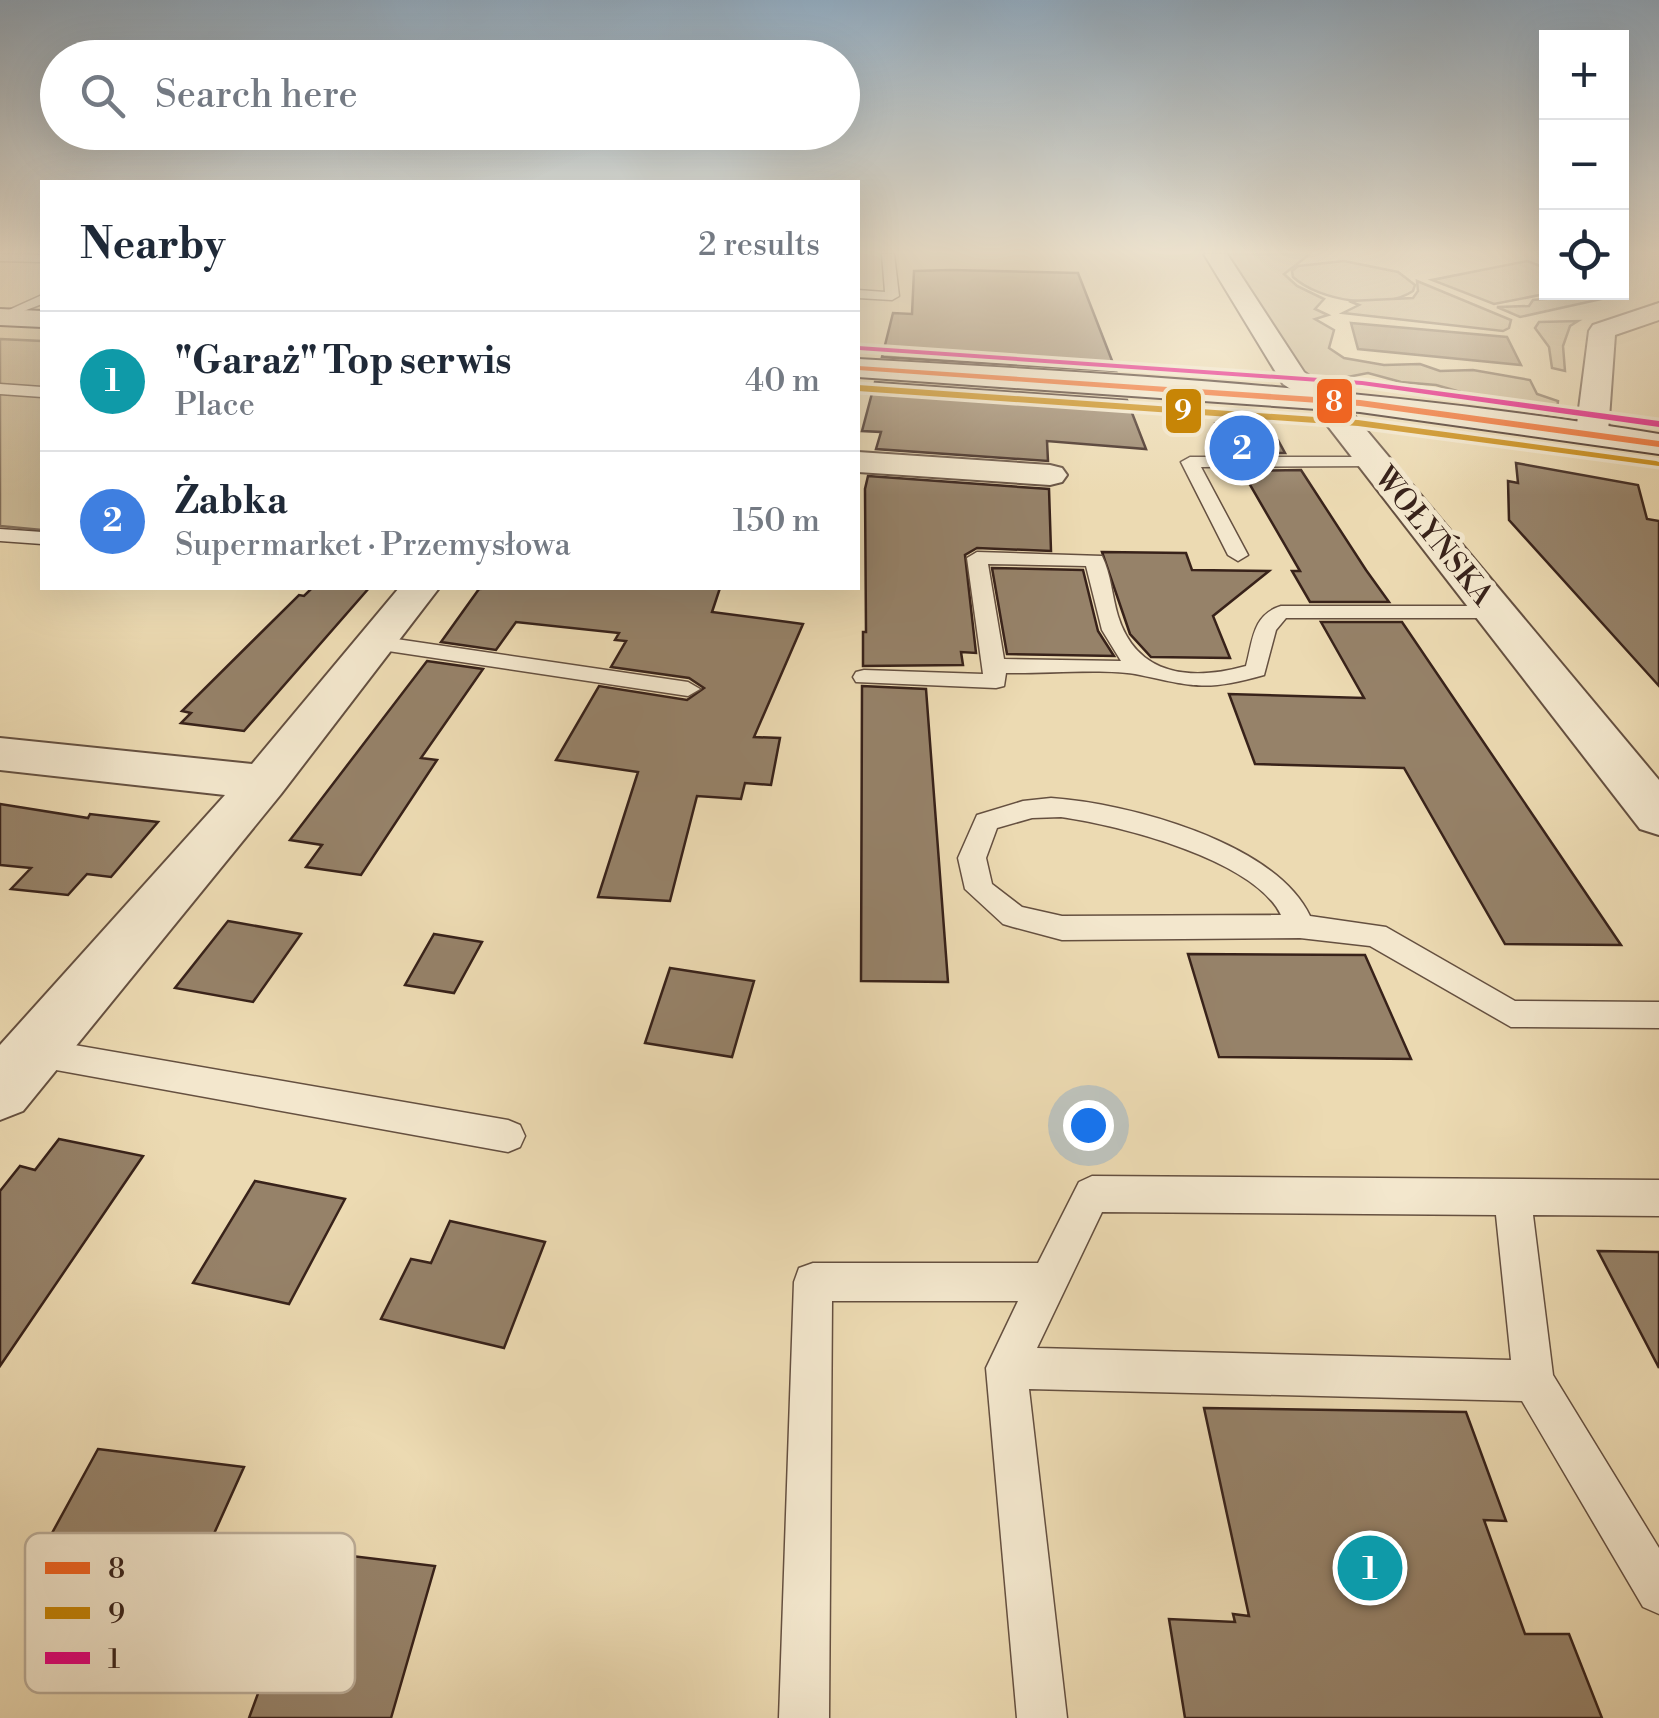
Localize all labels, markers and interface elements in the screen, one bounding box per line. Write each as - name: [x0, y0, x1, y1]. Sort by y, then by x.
- map controls: [1539, 30, 1629, 300]
- button: +: [1539, 30, 1629, 120]
- search box: [40, 40, 860, 150]
- icon: search: [75, 68, 130, 123]
- text: Search here: [155, 72, 358, 119]
- button: −: [1539, 120, 1629, 210]
- button: locate: [1539, 210, 1629, 300]
- text: Nearby: [80, 219, 225, 272]
- text: 2 results: [698, 225, 820, 265]
- text: "Garaż" Top serwis: [175, 338, 512, 385]
- text: 1: [105, 361, 120, 401]
- text: 40 m: [745, 361, 820, 401]
- line badge: 8: [1315, 377, 1354, 425]
- text: Place: [175, 385, 255, 425]
- text: 8: [1325, 385, 1343, 420]
- line badge: 9: [1164, 387, 1203, 435]
- text: 9: [1174, 394, 1192, 429]
- pin: 2: [1210, 410, 1274, 486]
- street label: WOŁYŃSKA: [1365, 457, 1503, 615]
- text: Żabka: [175, 478, 288, 525]
- text: 2: [102, 501, 123, 541]
- text: 150 m: [733, 501, 820, 541]
- text: Supermarket · Przemysłowa: [175, 525, 571, 565]
- your location: [1063, 1100, 1114, 1151]
- pin: 1: [1338, 1530, 1402, 1606]
- legend: [25, 1533, 355, 1693]
- text: 8: [108, 1552, 125, 1587]
- text: 9: [108, 1597, 125, 1632]
- text: 1: [108, 1642, 120, 1677]

